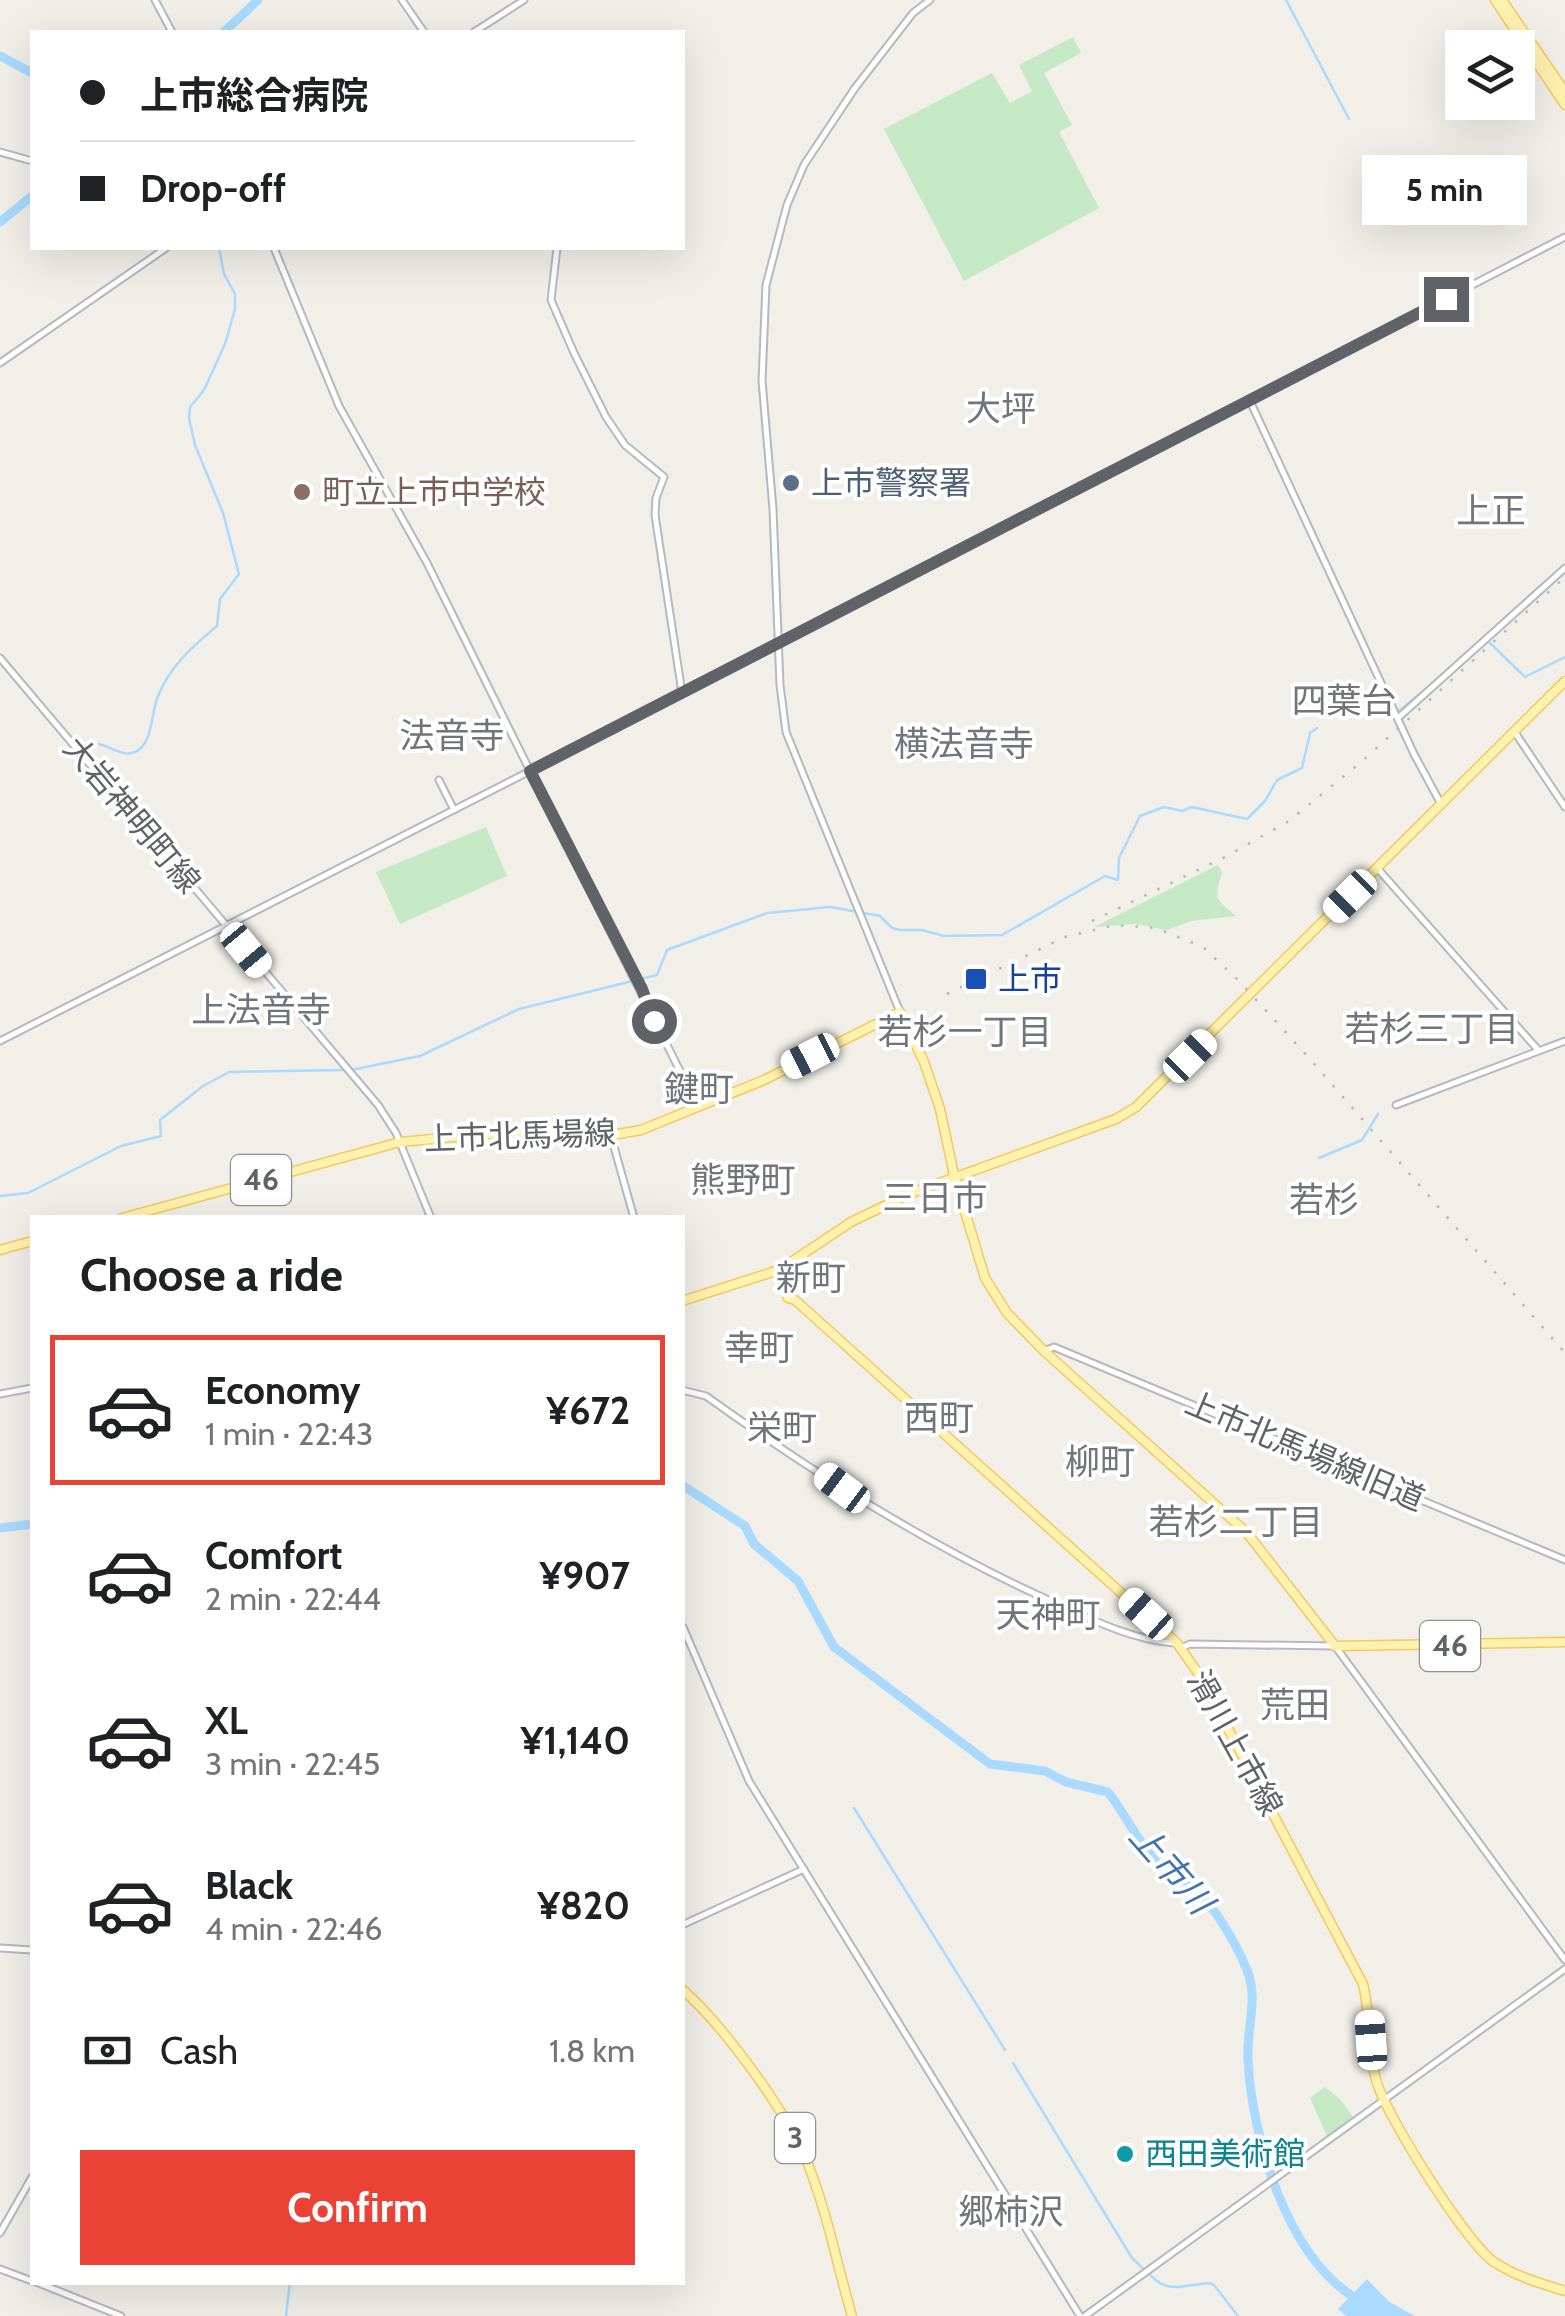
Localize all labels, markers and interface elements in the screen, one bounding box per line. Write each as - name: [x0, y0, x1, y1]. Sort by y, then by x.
- map controls: [1445, 30, 1535, 120]
- button: layers: [1445, 30, 1535, 120]
- text: 上市総合病院: [140, 72, 368, 119]
- callout: 5 min: [1364, 154, 1528, 224]
- text: Drop-off: [140, 165, 286, 212]
- text: 5 min: [1406, 170, 1483, 209]
- route end: [1424, 277, 1469, 322]
- district label: 大坪: [966, 387, 1036, 430]
- place label: 上市警察署: [811, 463, 971, 502]
- place label: 町立上市中学校: [322, 472, 546, 511]
- marker: 上市警察署: [780, 472, 802, 494]
- marker: 町立上市中学校: [291, 481, 313, 503]
- district label: 上正: [1456, 489, 1526, 532]
- district label: 四葉台: [1291, 679, 1397, 722]
- district label: 法音寺: [399, 714, 505, 757]
- district label: 横法音寺: [894, 722, 1034, 765]
- street label: 大岩神明町線: [56, 729, 209, 901]
- car: [1318, 864, 1382, 928]
- car: [215, 917, 277, 983]
- place label: 上市: [998, 959, 1062, 998]
- marker: 上市: [963, 966, 989, 992]
- district label: 上法音寺: [191, 988, 331, 1031]
- route start: [632, 999, 677, 1044]
- district label: 若杉三丁目: [1344, 1007, 1520, 1050]
- district label: 若杉一丁目: [877, 1010, 1053, 1053]
- car: [1158, 1024, 1222, 1088]
- car: [776, 1029, 844, 1083]
- district label: 鍵町: [664, 1067, 734, 1110]
- street label: 上市北馬場線: [423, 1113, 617, 1158]
- road number: 46: [231, 1155, 291, 1205]
- district label: 熊野町: [690, 1158, 796, 1201]
- district label: 三日市: [882, 1176, 988, 1219]
- district label: 若杉: [1289, 1178, 1359, 1221]
- text: Choose a ride: [80, 1248, 343, 1302]
- district label: 新町: [776, 1256, 846, 1299]
- district label: 幸町: [724, 1326, 794, 1369]
- icon: car: [85, 1365, 175, 1455]
- text: Economy: [205, 1367, 360, 1414]
- street label: 上市北馬場線旧道: [1180, 1383, 1431, 1519]
- text: ¥672: [546, 1387, 630, 1434]
- district label: 西町: [904, 1396, 974, 1439]
- district label: 栄町: [747, 1406, 817, 1449]
- text: 1 min · 22:43: [205, 1414, 373, 1453]
- district label: 柳町: [1065, 1440, 1135, 1483]
- car: [809, 1458, 875, 1518]
- district label: 若杉二丁目: [1148, 1500, 1324, 1543]
- icon: car: [85, 1530, 175, 1620]
- text: Comfort: [205, 1532, 342, 1579]
- text: ¥907: [539, 1552, 630, 1599]
- text: 2 min · 22:44: [205, 1579, 381, 1618]
- car: [1114, 1583, 1178, 1645]
- district label: 天神町: [995, 1593, 1101, 1636]
- road number: 46: [1420, 1621, 1480, 1671]
- street label: 滑川上市線: [1180, 1663, 1291, 1822]
- district label: 荒田: [1260, 1683, 1330, 1726]
- icon: car: [85, 1695, 175, 1785]
- text: XL: [205, 1697, 248, 1744]
- text: ¥1,140: [520, 1717, 630, 1764]
- text: 3 min · 22:45: [205, 1744, 380, 1783]
- water label: 上市川: [1121, 1815, 1225, 1925]
- icon: car: [85, 1860, 175, 1950]
- text: Black: [205, 1862, 293, 1909]
- text: ¥820: [537, 1882, 630, 1929]
- text: 4 min · 22:46: [205, 1909, 382, 1948]
- car: [1354, 2009, 1388, 2071]
- icon: cash: [80, 2023, 135, 2078]
- text: Cash: [160, 2027, 238, 2074]
- text: 1.8 km: [549, 2031, 635, 2070]
- road number: 3: [775, 2113, 815, 2163]
- place label: 西田美術館: [1145, 2134, 1305, 2173]
- marker: 西田美術館: [1114, 2143, 1136, 2165]
- button: Confirm: [80, 2150, 635, 2265]
- district label: 郷柿沢: [958, 2190, 1064, 2233]

